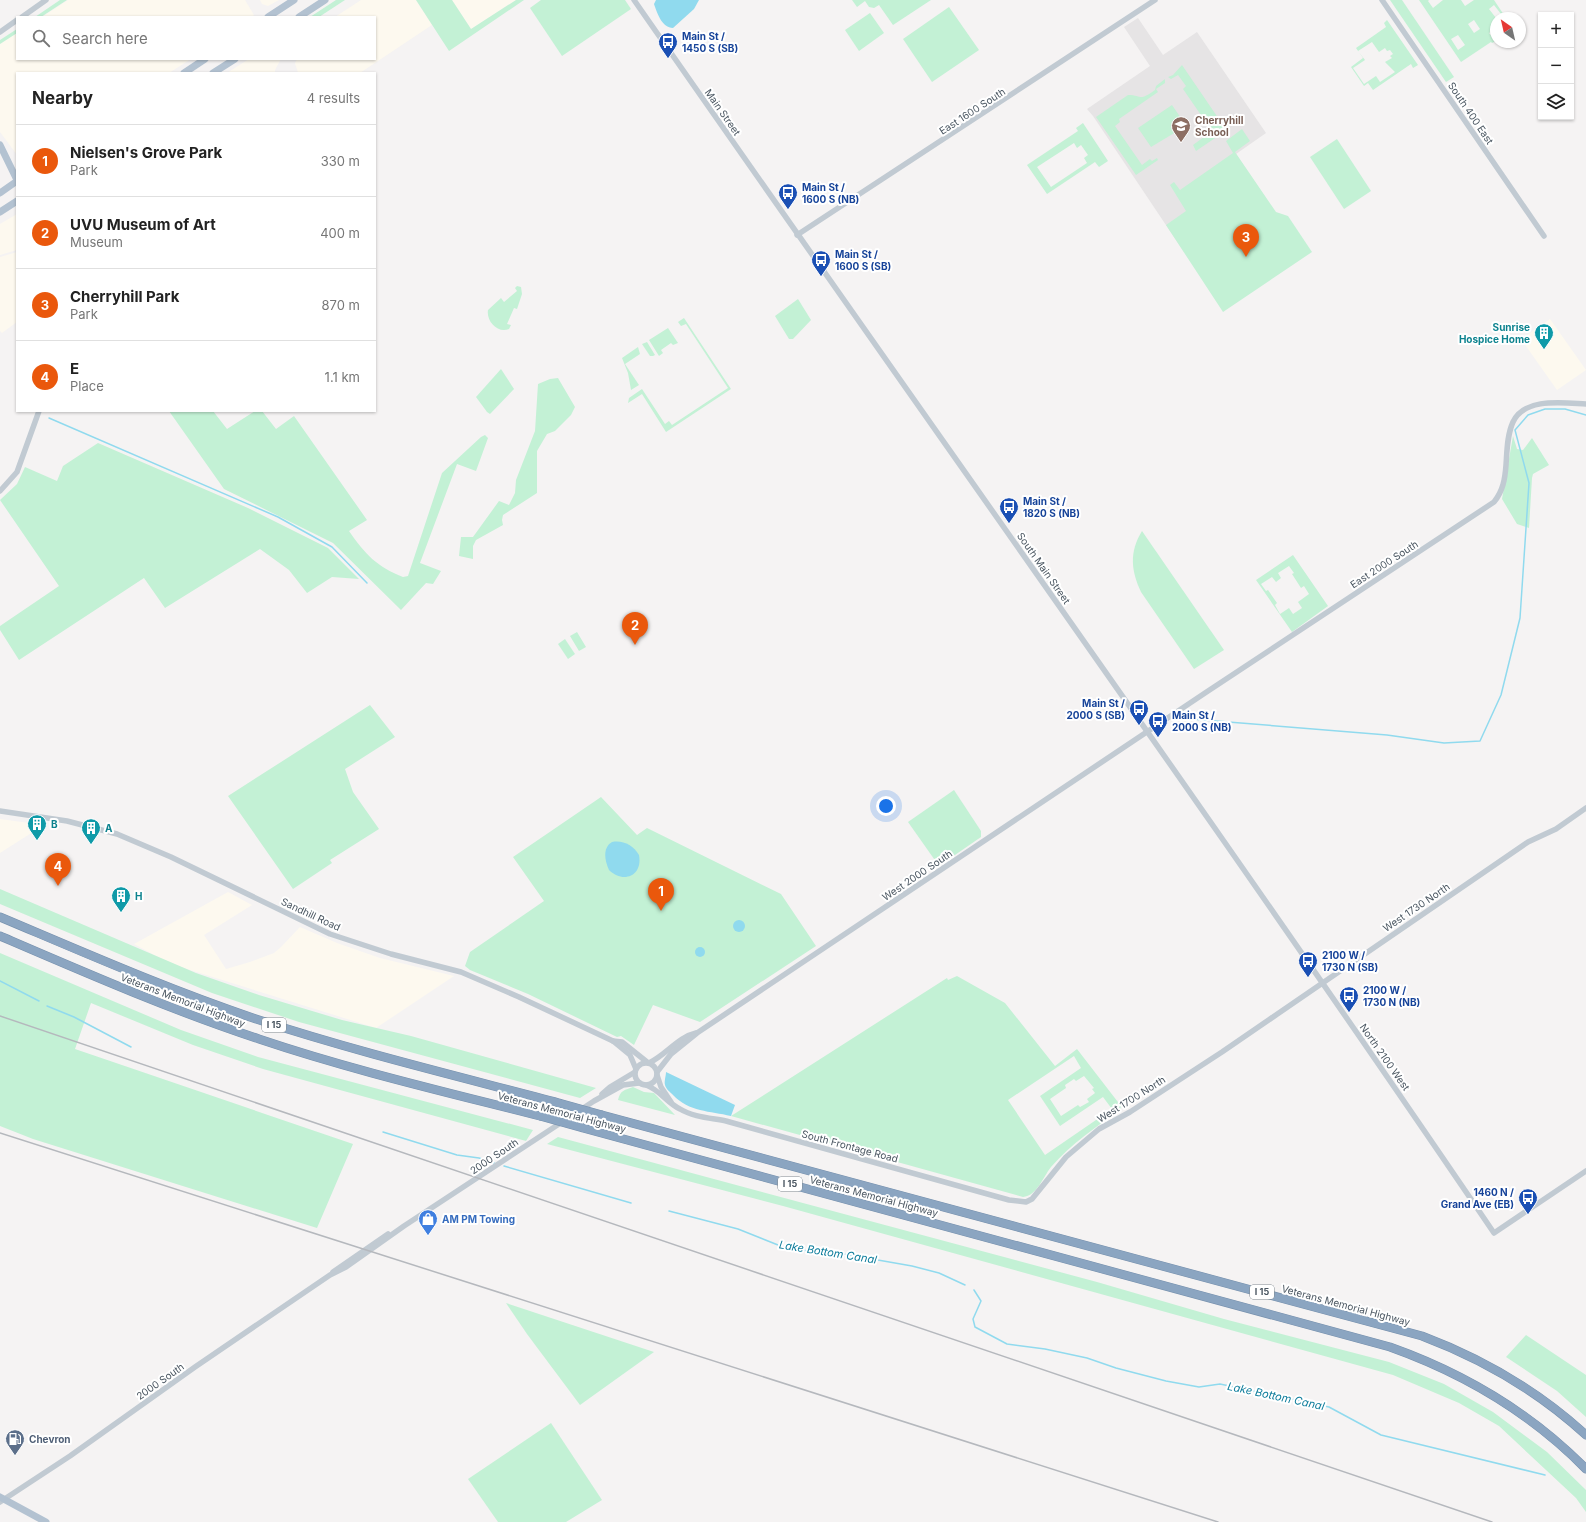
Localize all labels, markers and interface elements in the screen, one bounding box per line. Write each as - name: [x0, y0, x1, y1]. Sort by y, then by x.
- north arrow: [1490, 12, 1526, 48]
- map controls: [1538, 12, 1574, 120]
- button: +: [1538, 12, 1574, 48]
- search box: [16, 16, 376, 60]
- icon: search: [30, 27, 52, 49]
- text: Search here: [62, 29, 148, 48]
- place label: Main St / 1450 S (SB): [682, 30, 738, 54]
- bus stop icon: Main St / 1450 S (SB): [657, 31, 679, 59]
- button: −: [1538, 48, 1574, 84]
- street label: South 400 East: [1446, 80, 1497, 147]
- button: layers: [1538, 84, 1574, 120]
- street label: East 1600 South: [937, 85, 1007, 137]
- street label: Main Street: [703, 86, 744, 138]
- text: Nearby: [32, 88, 93, 108]
- text: 4 results: [307, 90, 360, 106]
- place label: Cherryhill School: [1195, 114, 1244, 138]
- school or university icon: Cherryhill School: [1170, 115, 1192, 143]
- text: Nielsen's Grove Park: [70, 143, 222, 162]
- text: 1: [42, 153, 48, 169]
- text: 330 m: [321, 153, 360, 169]
- text: Park: [70, 162, 98, 178]
- place label: Main St / 1600 S (NB): [802, 181, 859, 205]
- bus stop icon: Main St / 1600 S (NB): [777, 182, 799, 210]
- text: UVU Museum of Art: [70, 215, 216, 234]
- pin: 3: [1233, 224, 1259, 257]
- text: 2: [41, 225, 49, 241]
- text: 400 m: [320, 225, 360, 241]
- text: Museum: [70, 234, 123, 250]
- place label: Main St / 1600 S (SB): [835, 248, 891, 272]
- bus stop icon: Main St / 1600 S (SB): [810, 249, 832, 277]
- text: Cherryhill Park: [70, 287, 179, 306]
- text: 3: [41, 297, 49, 313]
- text: 870 m: [322, 297, 360, 313]
- text: Park: [70, 306, 98, 322]
- place label: Sunrise Hospice Home: [1459, 321, 1530, 345]
- building icon: Sunrise Hospice Home: [1533, 322, 1555, 350]
- text: E: [70, 359, 79, 378]
- text: 4: [41, 369, 49, 385]
- text: 1.1 km: [325, 369, 360, 385]
- text: Place: [70, 378, 104, 394]
- place label: Main St / 1820 S (NB): [1023, 495, 1080, 519]
- bus stop icon: Main St / 1820 S (NB): [998, 496, 1020, 524]
- street label: South Main Street: [1015, 530, 1074, 607]
- street label: East 2000 South: [1348, 538, 1420, 590]
- pin: 2: [622, 612, 648, 645]
- place label: Main St / 2000 S (SB): [1066, 697, 1125, 721]
- bus stop icon: Main St / 2000 S (SB): [1128, 698, 1150, 726]
- place label: Main St / 2000 S (NB): [1172, 709, 1232, 733]
- bus stop icon: Main St / 2000 S (NB): [1147, 710, 1169, 738]
- your location: [876, 796, 896, 816]
- building icon: B: [26, 813, 48, 841]
- building icon: A: [80, 817, 102, 845]
- place label: B: [51, 818, 58, 830]
- place label: A: [105, 822, 113, 834]
- street label: West 2000 South: [880, 847, 954, 903]
- pin: 4: [45, 853, 71, 886]
- pin: 1: [648, 878, 674, 911]
- street label: West 1730 North: [1380, 880, 1452, 934]
- building icon: H: [110, 885, 132, 913]
- place label: H: [135, 890, 142, 902]
- street label: Sandhill Road: [279, 895, 343, 933]
- place label: 2100 W / 1730 N (SB): [1322, 949, 1378, 973]
- bus stop icon: 2100 W / 1730 N (SB): [1297, 950, 1319, 978]
- street label: Veterans Memorial Highway: [119, 971, 247, 1029]
- place label: 2100 W / 1730 N (NB): [1363, 984, 1420, 1008]
- bus stop icon: 2100 W / 1730 N (NB): [1338, 985, 1360, 1013]
- road number: I 15: [262, 1018, 286, 1032]
- street label: North 2100 West: [1357, 1021, 1413, 1093]
- street label: West 1700 North: [1095, 1073, 1167, 1125]
- street label: Veterans Memorial Highway: [496, 1089, 628, 1135]
- street label: South Frontage Road: [800, 1127, 900, 1165]
- street label: 2000 South: [468, 1136, 520, 1176]
- street label: Veterans Memorial Highway: [808, 1173, 940, 1219]
- road number: I 15: [778, 1177, 802, 1191]
- place label: 1460 N / Grand Ave (EB): [1441, 1186, 1514, 1210]
- bus stop icon: 1460 N / Grand Ave (EB): [1517, 1187, 1539, 1215]
- shop icon: AM PM Towing: [417, 1208, 439, 1236]
- place label: AM PM Towing: [442, 1213, 515, 1226]
- water label: Lake Bottom Canal: [778, 1237, 878, 1267]
- street label: Veterans Memorial Highway: [1280, 1282, 1412, 1328]
- road number: I 15: [1250, 1285, 1274, 1299]
- street label: 2000 South: [134, 1360, 186, 1402]
- water label: Lake Bottom Canal: [1226, 1379, 1326, 1413]
- fuel station icon: Chevron: [4, 1428, 26, 1456]
- place label: Chevron: [29, 1433, 71, 1445]

